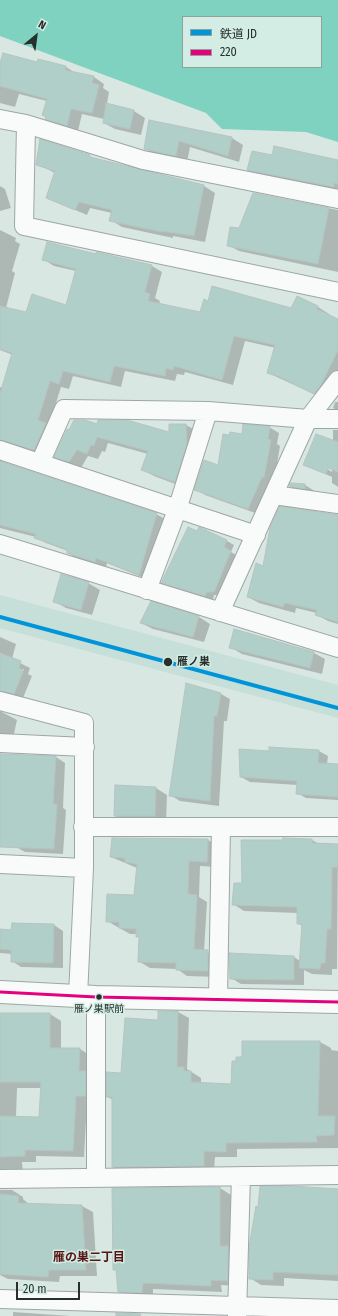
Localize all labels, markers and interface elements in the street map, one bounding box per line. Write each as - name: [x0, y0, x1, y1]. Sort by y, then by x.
- north arrow: [16, 16, 56, 56]
- legend: [182, 16, 322, 68]
- text: N: [36, 18, 48, 32]
- text: 鉄道 JD: [220, 27, 257, 41]
- text: 220: [220, 45, 237, 59]
- place label: 雁ノ巣: [177, 655, 210, 669]
- marker: 雁ノ巣: [162, 656, 174, 668]
- marker: 雁ノ巣駅前: [94, 992, 104, 1002]
- place label: 雁ノ巣駅前: [74, 1003, 124, 1015]
- district label: 雁の巣二丁目: [53, 1251, 125, 1265]
- scale bar: [18, 1274, 82, 1300]
- text: 20 m: [23, 1282, 47, 1296]

